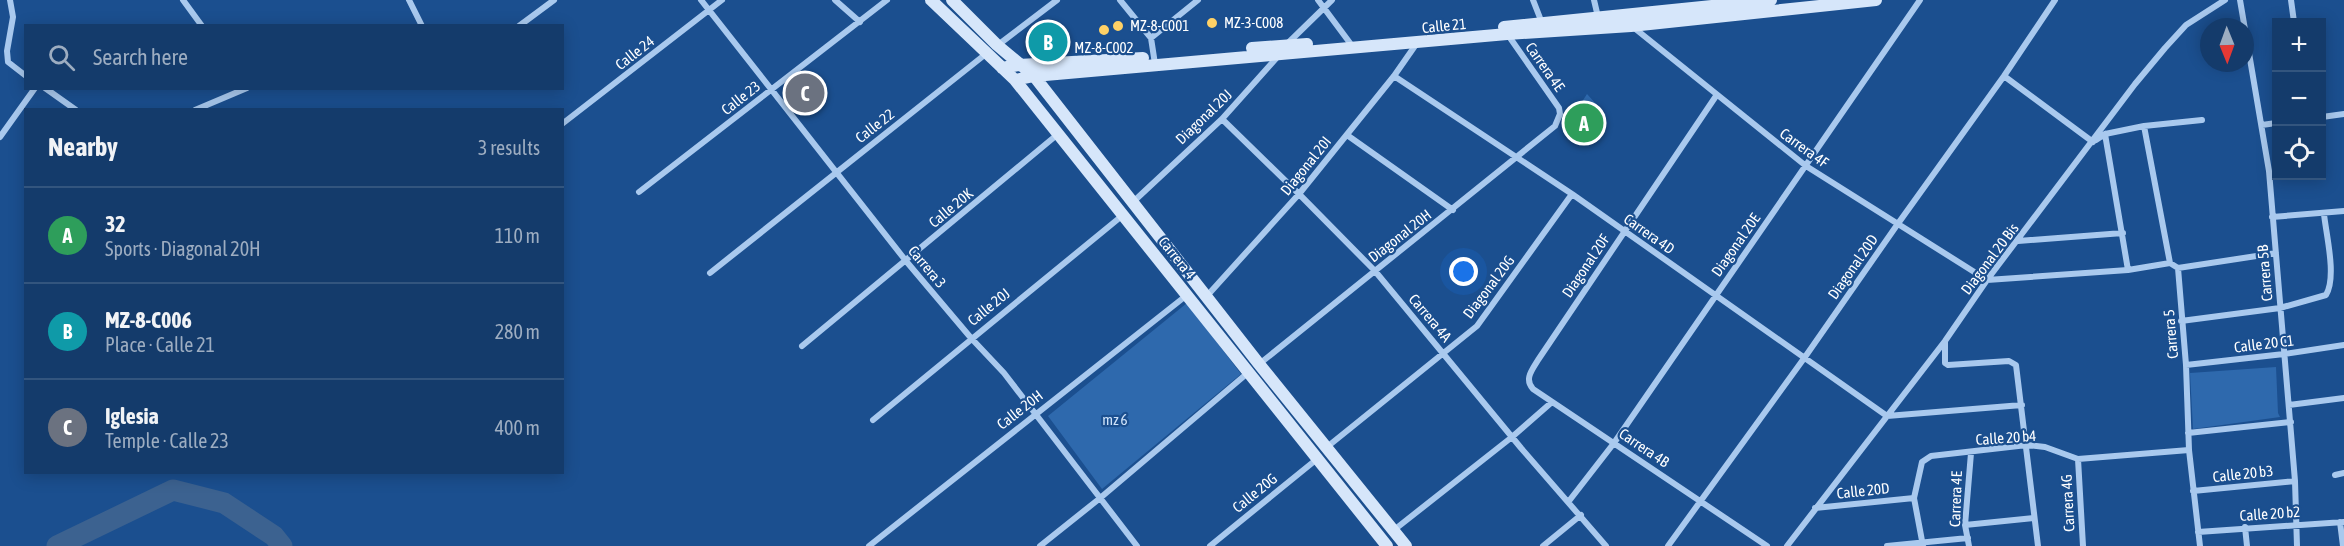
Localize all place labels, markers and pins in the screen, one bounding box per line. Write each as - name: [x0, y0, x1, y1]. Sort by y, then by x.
- place label: MZ-3-C008: [1224, 14, 1283, 31]
- marker: MZ-3-C008: [1205, 16, 1219, 30]
- place label: MZ-8-C001: [1130, 17, 1189, 34]
- marker: MZ-8-C001: [1111, 19, 1125, 33]
- pin: B: [1028, 20, 1068, 64]
- marker: MZ-8-C002: [1097, 23, 1111, 37]
- place label: MZ-8-C002: [1074, 39, 1134, 56]
- pin: C: [786, 70, 824, 116]
- pin: A: [1564, 100, 1604, 146]

